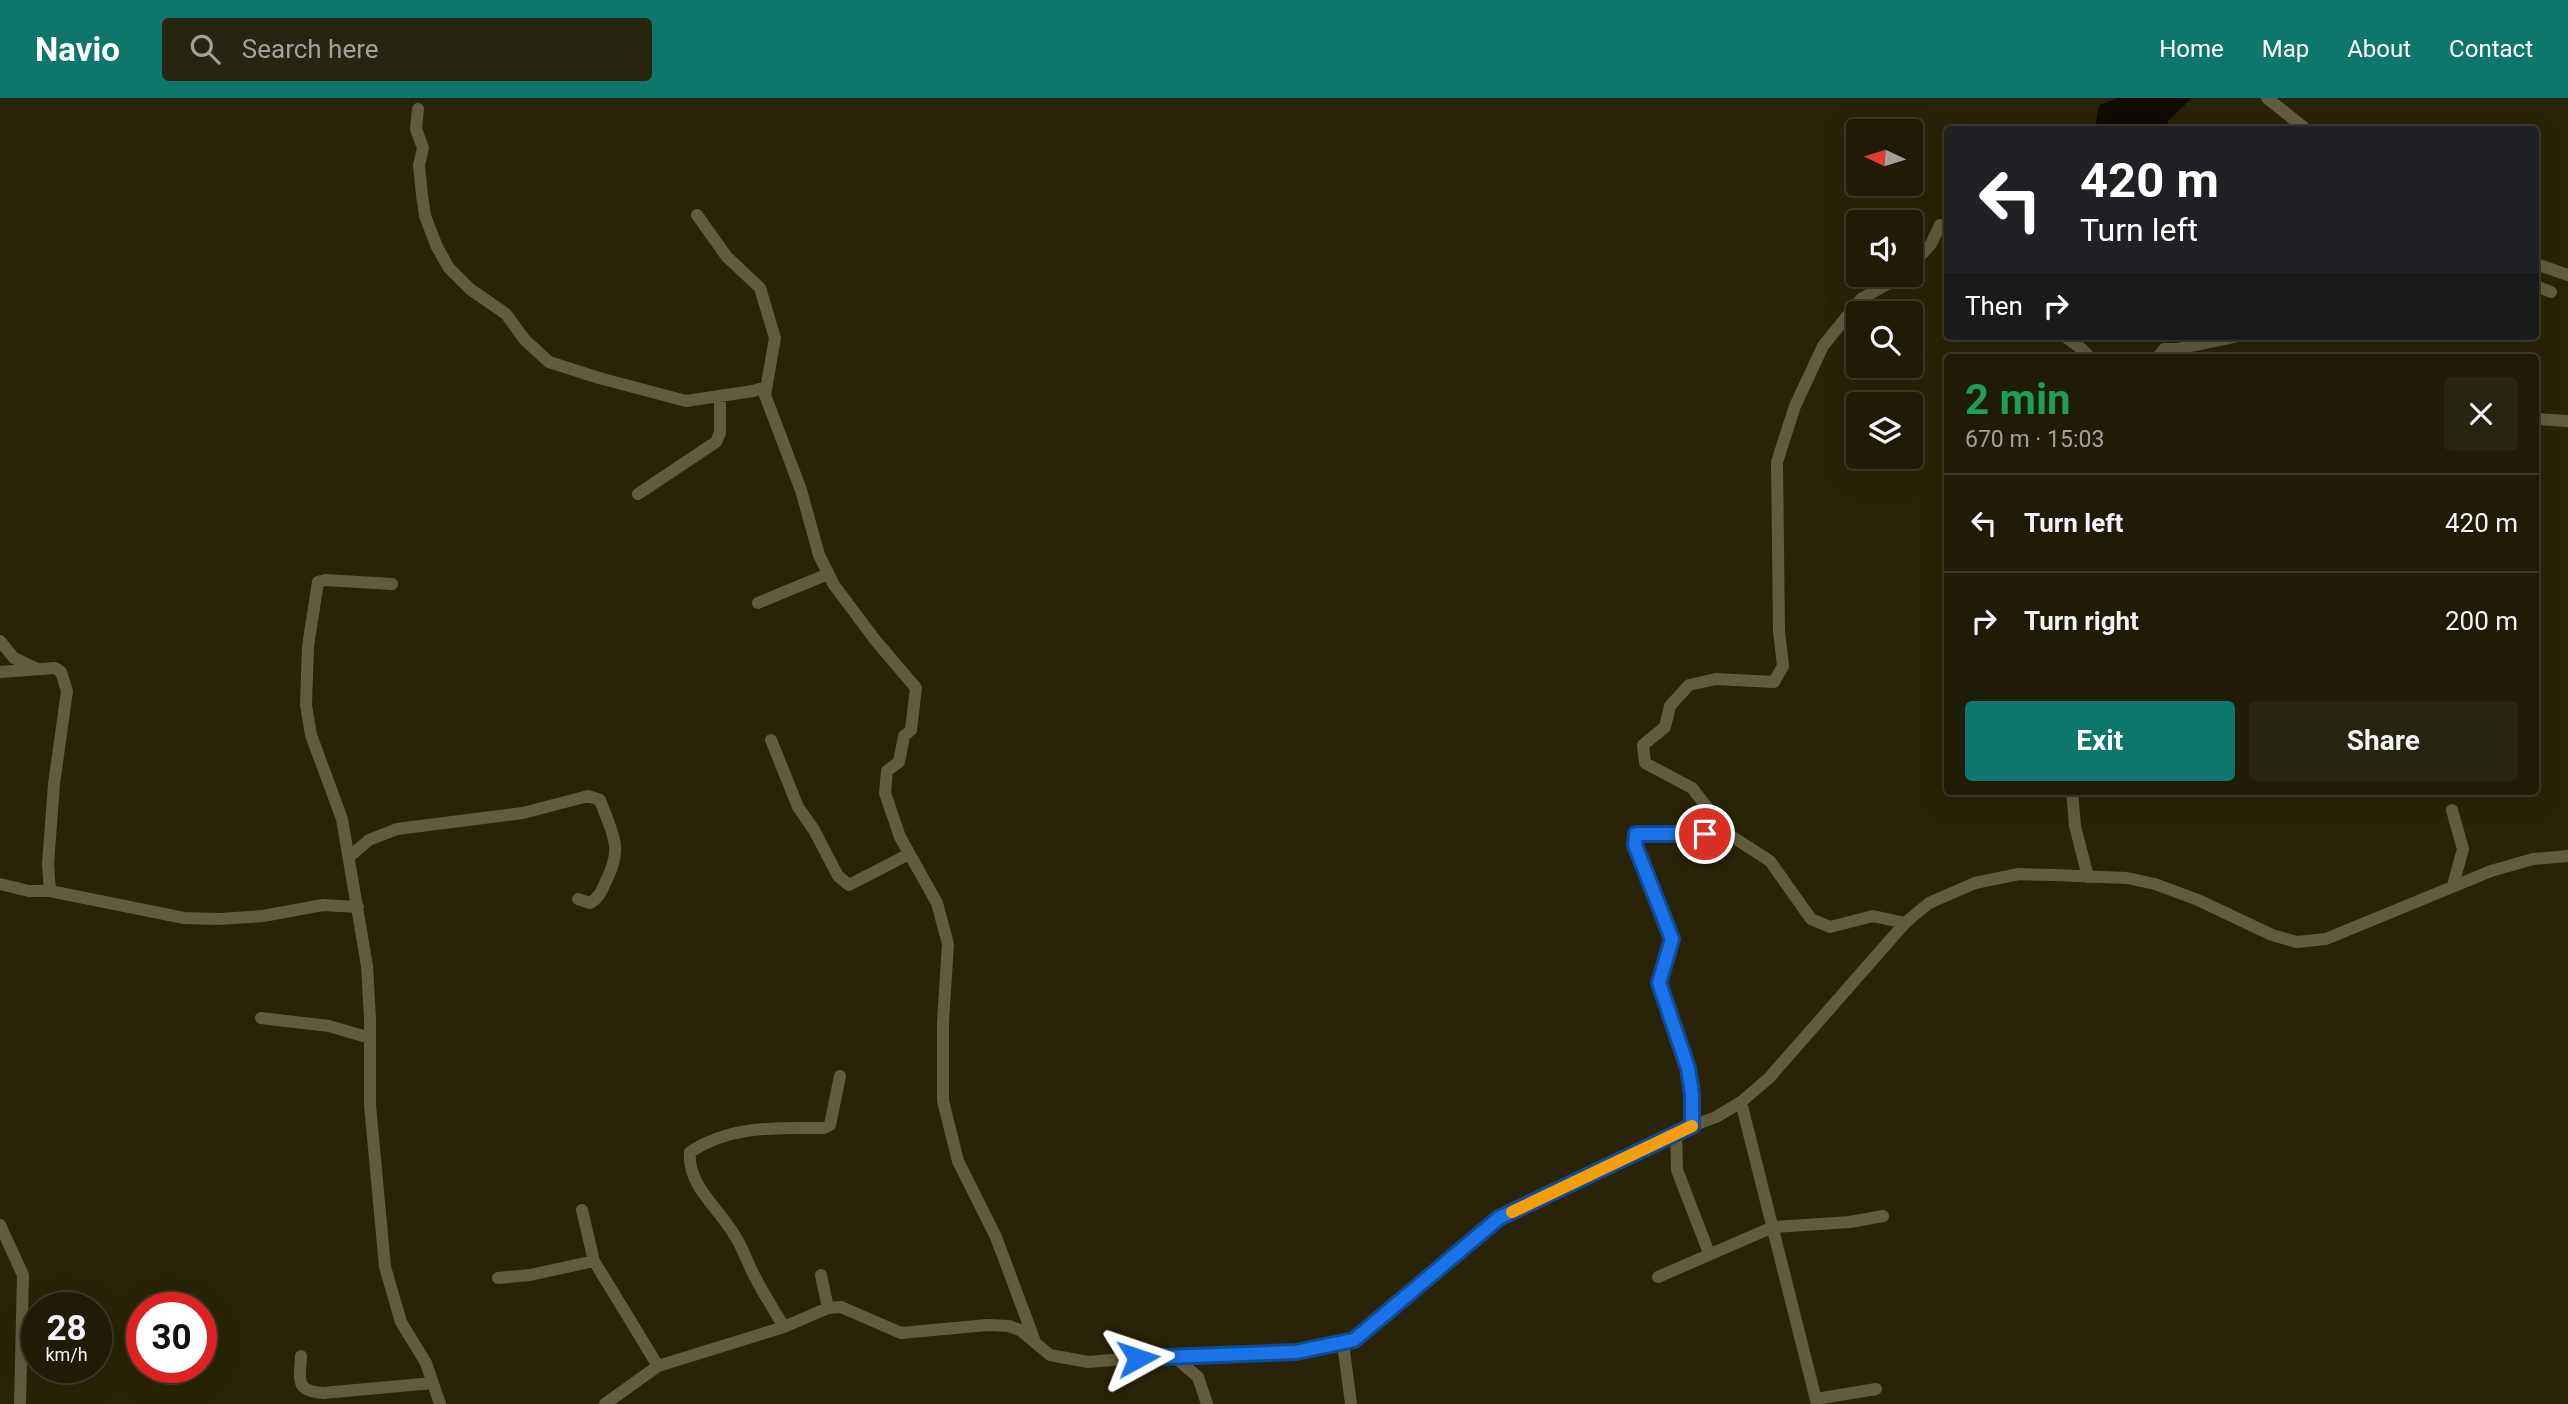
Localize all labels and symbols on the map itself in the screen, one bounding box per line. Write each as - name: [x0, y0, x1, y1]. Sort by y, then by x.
- north arrow: [1846, 119, 1923, 196]
- pin: [1675, 804, 1735, 864]
- speed limit sign: 30: [126, 1292, 217, 1383]
- position arrow: [1101, 1321, 1175, 1395]

